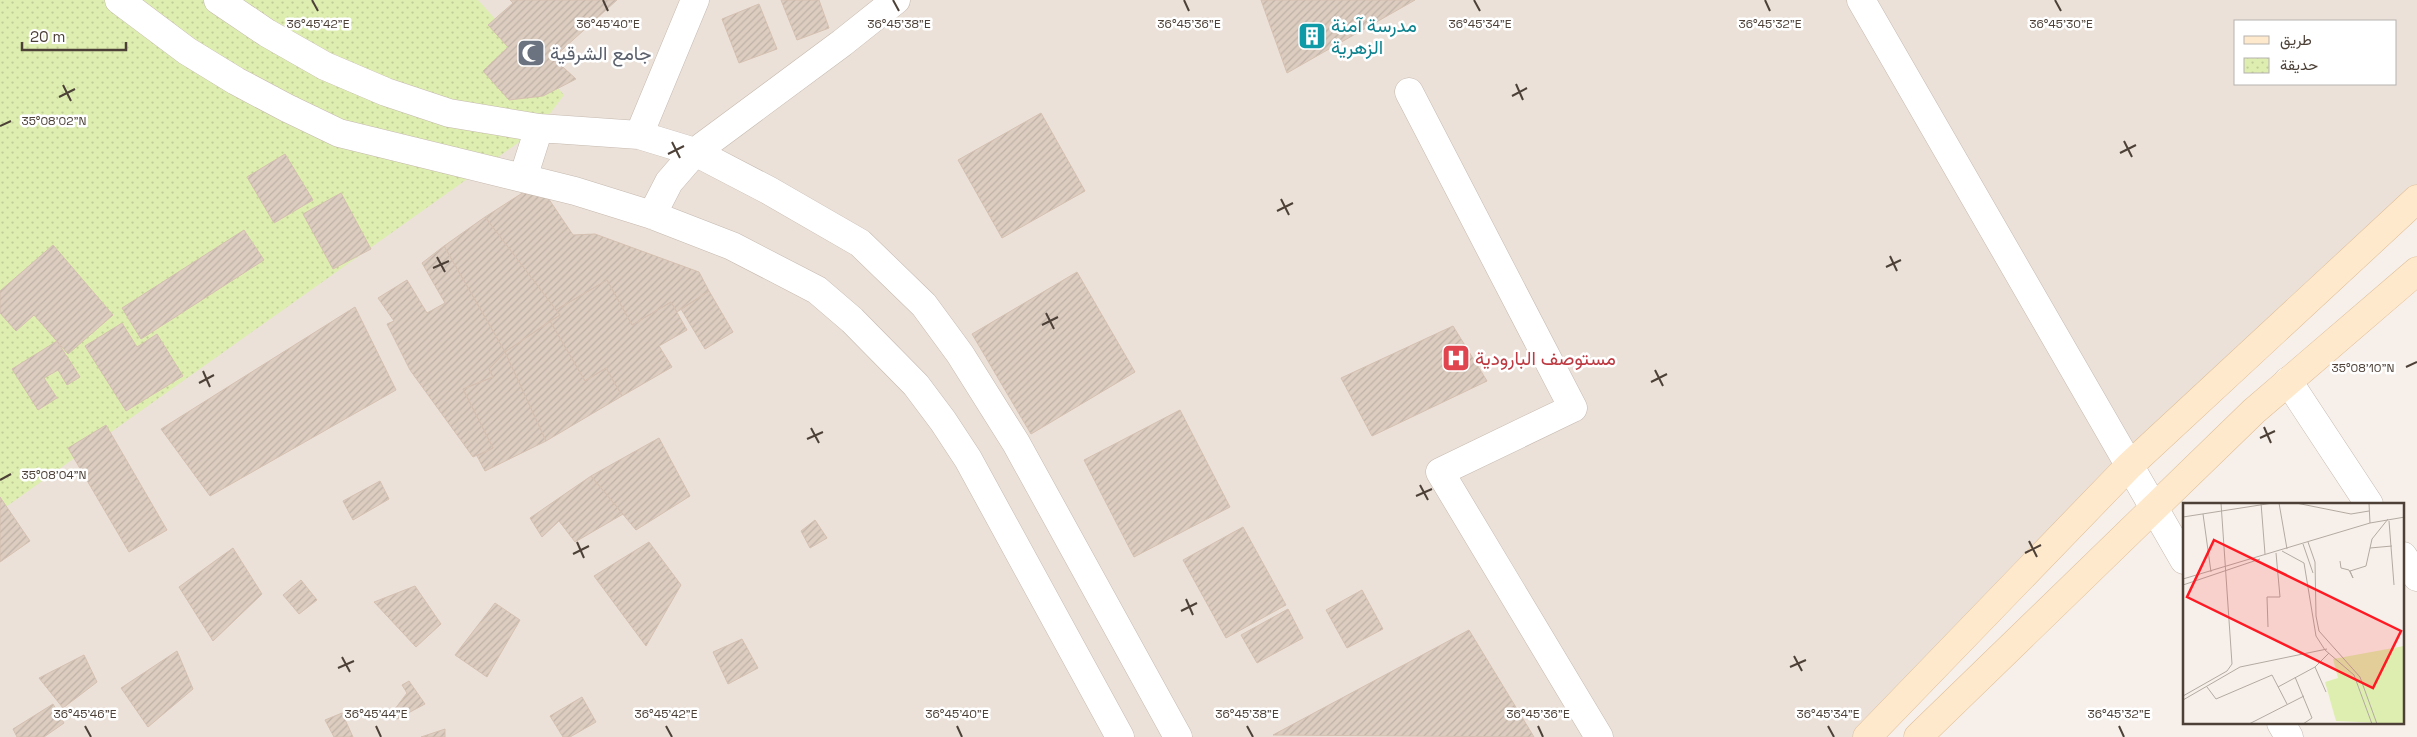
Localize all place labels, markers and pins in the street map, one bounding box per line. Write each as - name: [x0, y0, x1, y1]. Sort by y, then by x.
- place label: مدرسة آمنة الزهرية: [1331, 13, 1417, 60]
- building icon: مدرسة آمنة الزهرية: [1297, 21, 1327, 51]
- mosque icon: جامع الشرقية: [516, 38, 546, 68]
- place label: جامع الشرقية: [550, 41, 652, 67]
- hospital icon: مستوصف البارودية: [1441, 343, 1471, 373]
- place label: مستوصف البارودية: [1475, 346, 1616, 371]

